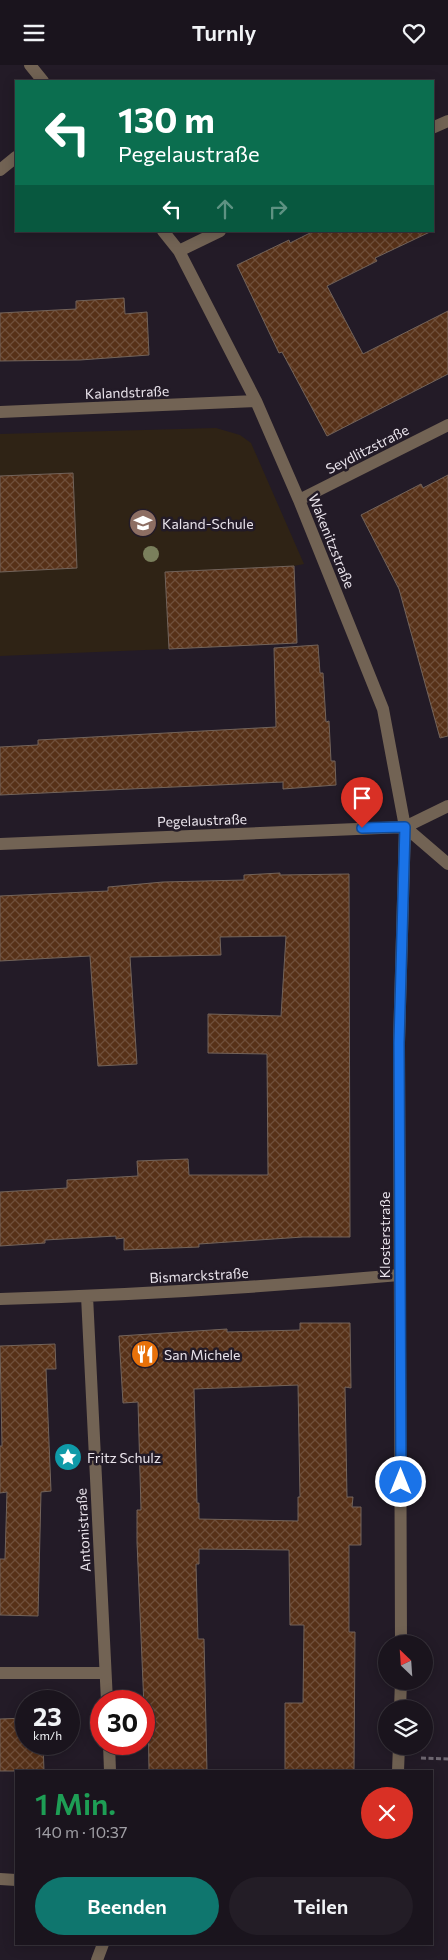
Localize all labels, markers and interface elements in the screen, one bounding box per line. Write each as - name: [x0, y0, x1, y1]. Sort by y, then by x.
- icon: menu: [20, 19, 48, 47]
- text: Turnly: [192, 19, 256, 46]
- icon: heart: [400, 19, 428, 47]
- text: 130 m: [118, 97, 215, 140]
- icon: left: [35, 100, 100, 165]
- text: Pegelaustraße: [118, 140, 260, 167]
- icon: left: [158, 195, 186, 223]
- icon: ahead: [211, 195, 239, 223]
- icon: right: [264, 195, 292, 223]
- street label: Kalandstraße: [85, 382, 169, 402]
- street label: Seydlitzstraße: [323, 421, 411, 477]
- street label: Wakenitzstraße: [305, 491, 359, 591]
- school or university icon: Kaland-Schule: [128, 508, 158, 538]
- place label: Kaland-Schule: [162, 515, 254, 532]
- pin: [341, 777, 383, 828]
- icon: arrive: [348, 784, 376, 812]
- street label: Pegelaustraße: [157, 810, 247, 830]
- street label: Klosterstraße: [376, 1192, 393, 1278]
- street label: Bismarckstraße: [149, 1264, 249, 1286]
- restaurant icon: San Michele: [130, 1339, 160, 1369]
- place label: San Michele: [164, 1346, 241, 1363]
- place icon: Fritz Schulz: [53, 1442, 83, 1472]
- place label: Fritz Schulz: [87, 1449, 161, 1466]
- position arrow: [374, 1455, 426, 1507]
- street label: Antonistraße: [72, 1488, 94, 1572]
- north arrow: [378, 1635, 432, 1690]
- map controls: [378, 1635, 433, 1755]
- speed limit sign: 30: [90, 1690, 155, 1755]
- button: layers: [378, 1700, 433, 1755]
- text: 23: [33, 1701, 62, 1731]
- text: km/h: [33, 1728, 62, 1742]
- text: 1 Min.: [35, 1784, 116, 1821]
- button: close: [361, 1787, 413, 1839]
- text: 140 m · 10:37: [35, 1822, 127, 1841]
- button: Beenden: [35, 1877, 219, 1935]
- button: Teilen: [229, 1877, 413, 1935]

